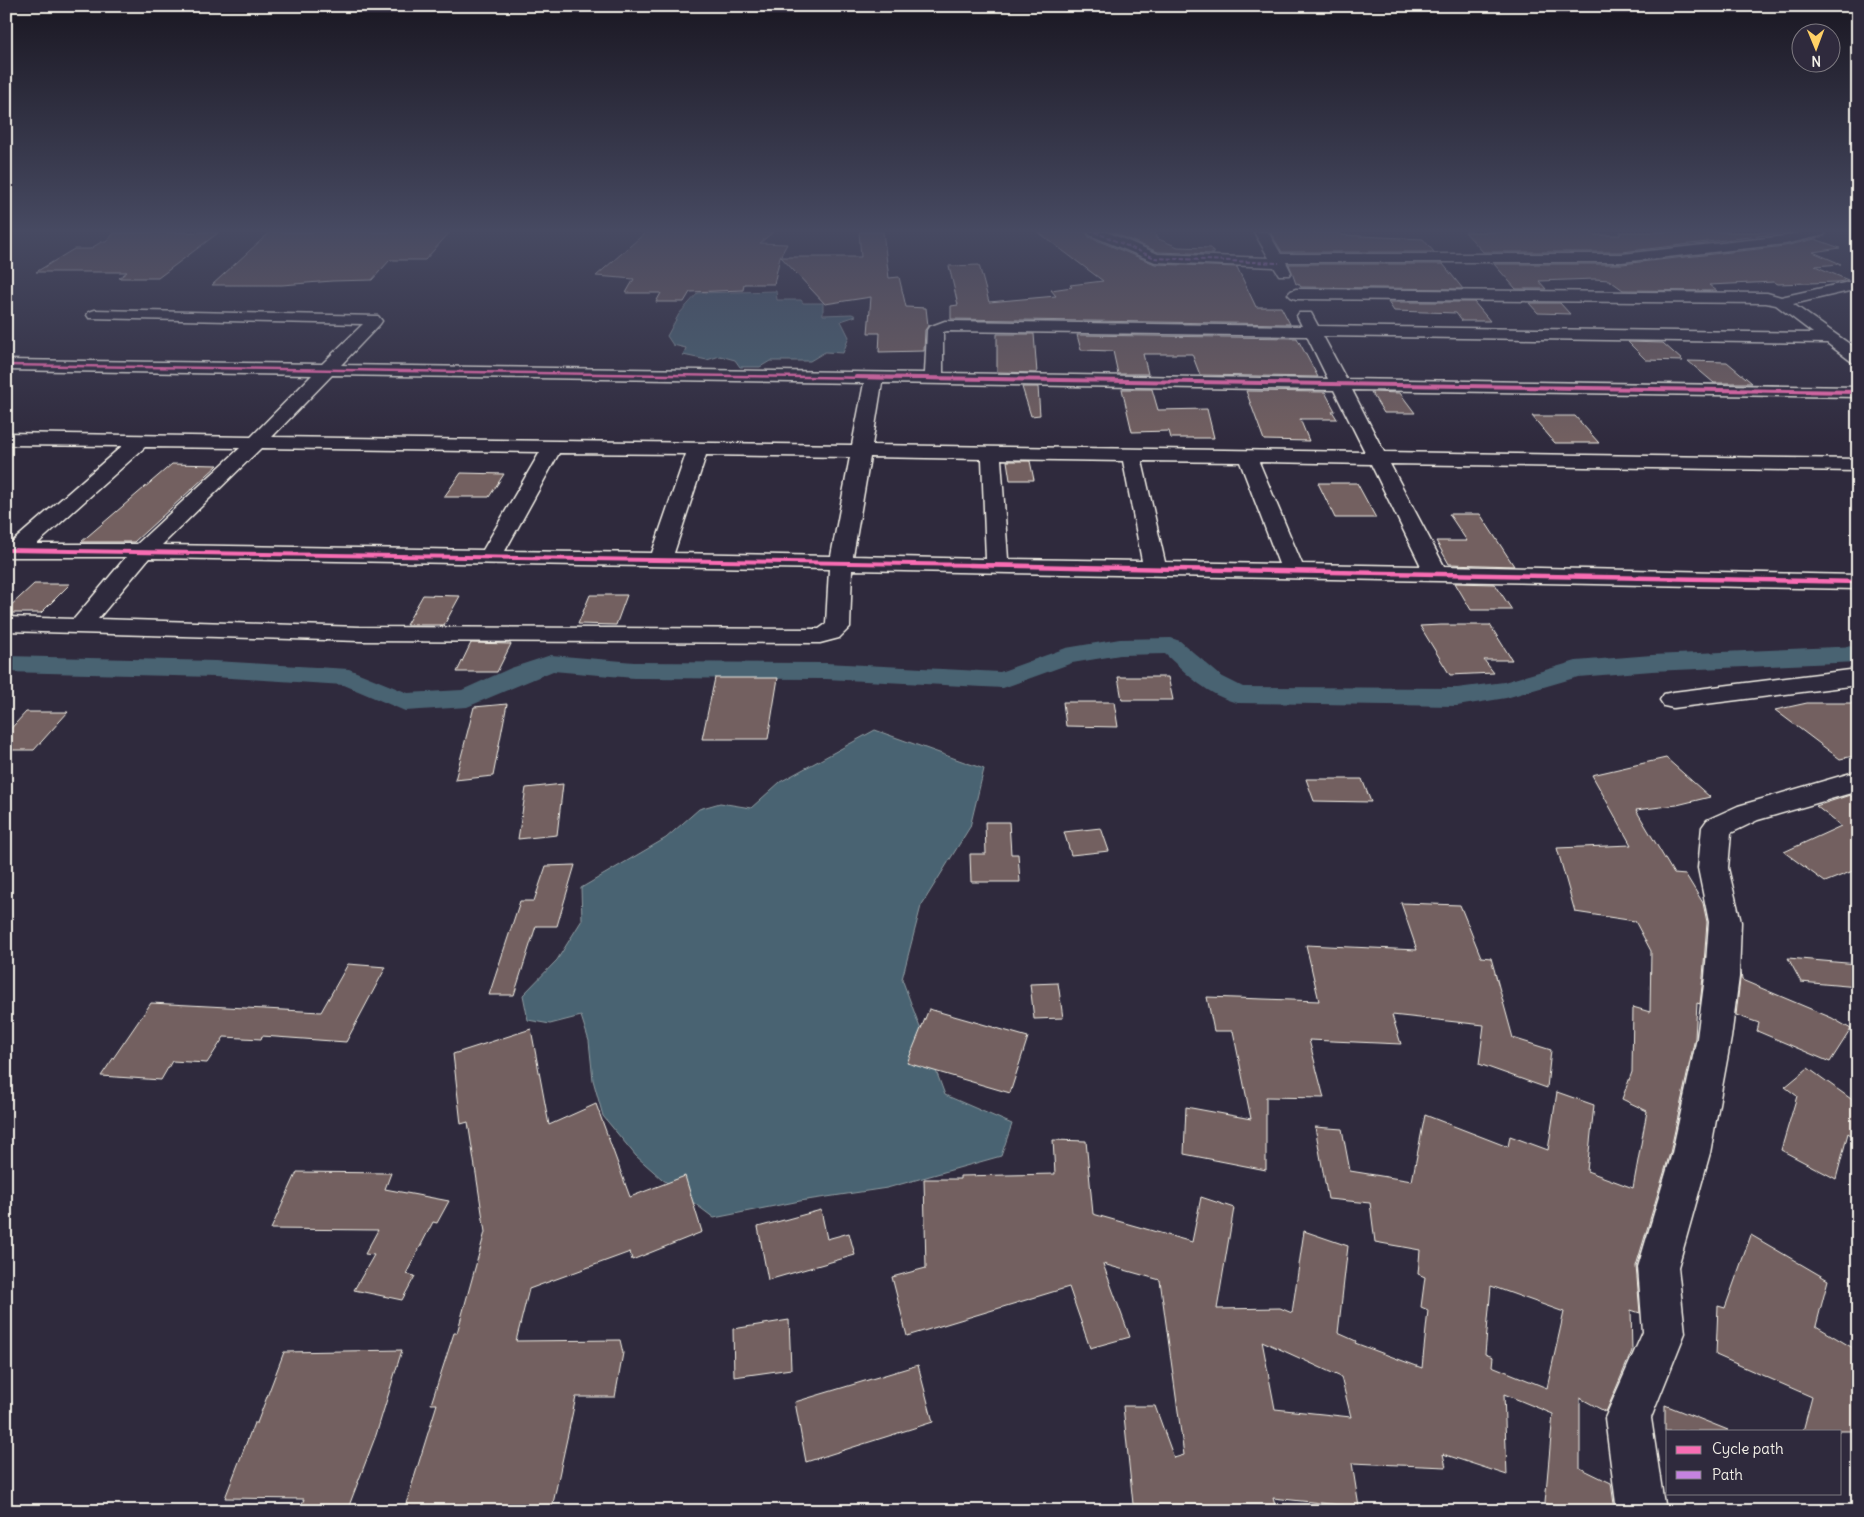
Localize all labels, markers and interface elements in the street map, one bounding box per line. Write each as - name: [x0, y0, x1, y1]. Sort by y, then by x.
- north arrow: [1792, 22, 1842, 72]
- text: N: [1811, 52, 1821, 70]
- legend: [1666, 1430, 1842, 1494]
- text: Cycle path: [1712, 1439, 1784, 1458]
- text: Path: [1712, 1465, 1743, 1484]

